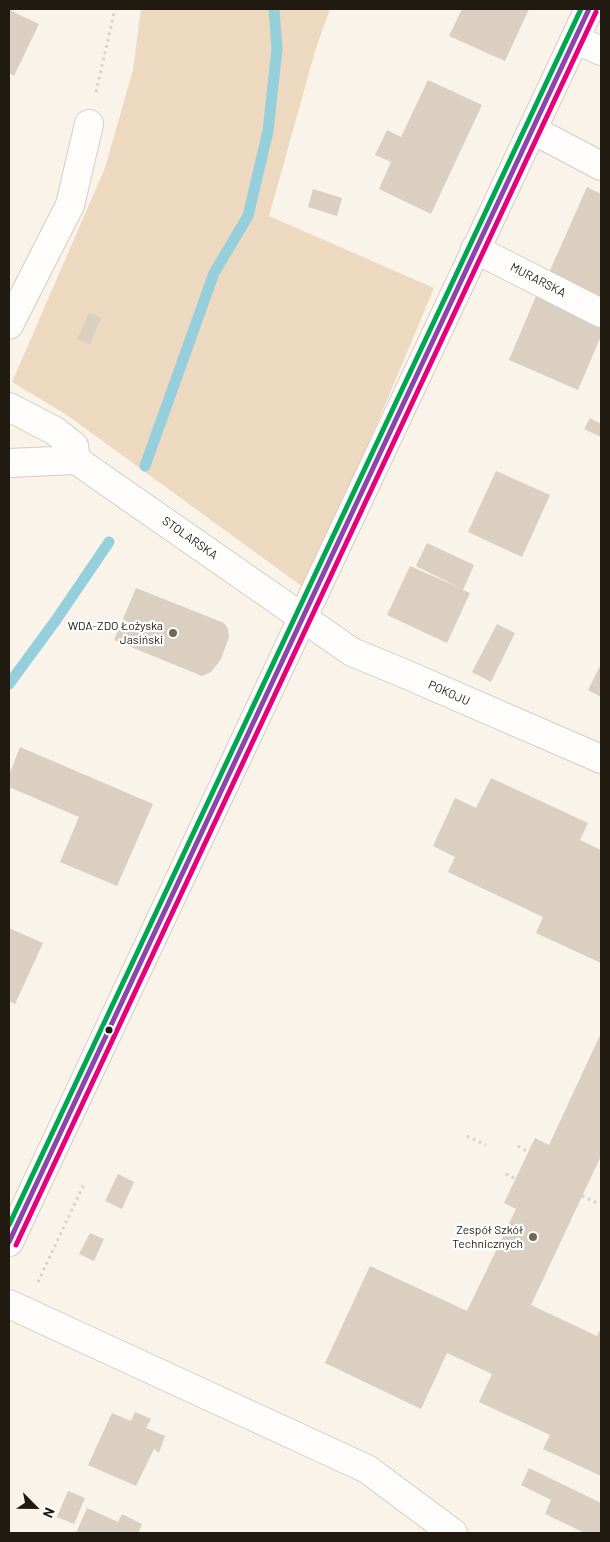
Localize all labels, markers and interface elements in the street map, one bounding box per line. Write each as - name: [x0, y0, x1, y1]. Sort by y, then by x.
- street label: MURARSKA: [508, 260, 568, 300]
- street label: STOLARSKA: [160, 514, 220, 562]
- place label: WDA-ZDO Łożyska Jasiński: [68, 619, 163, 647]
- marker: WDA-ZDO Łożyska Jasiński: [167, 627, 179, 639]
- street label: POKOJU: [426, 677, 472, 709]
- unlabelled marker: [104, 1025, 114, 1035]
- place label: Zespół Szkół Technicznych: [452, 1223, 523, 1251]
- marker: Zespół Szkół Technicznych: [527, 1231, 539, 1243]
- north arrow: [10, 1482, 60, 1532]
- text: N: [40, 1505, 59, 1521]

